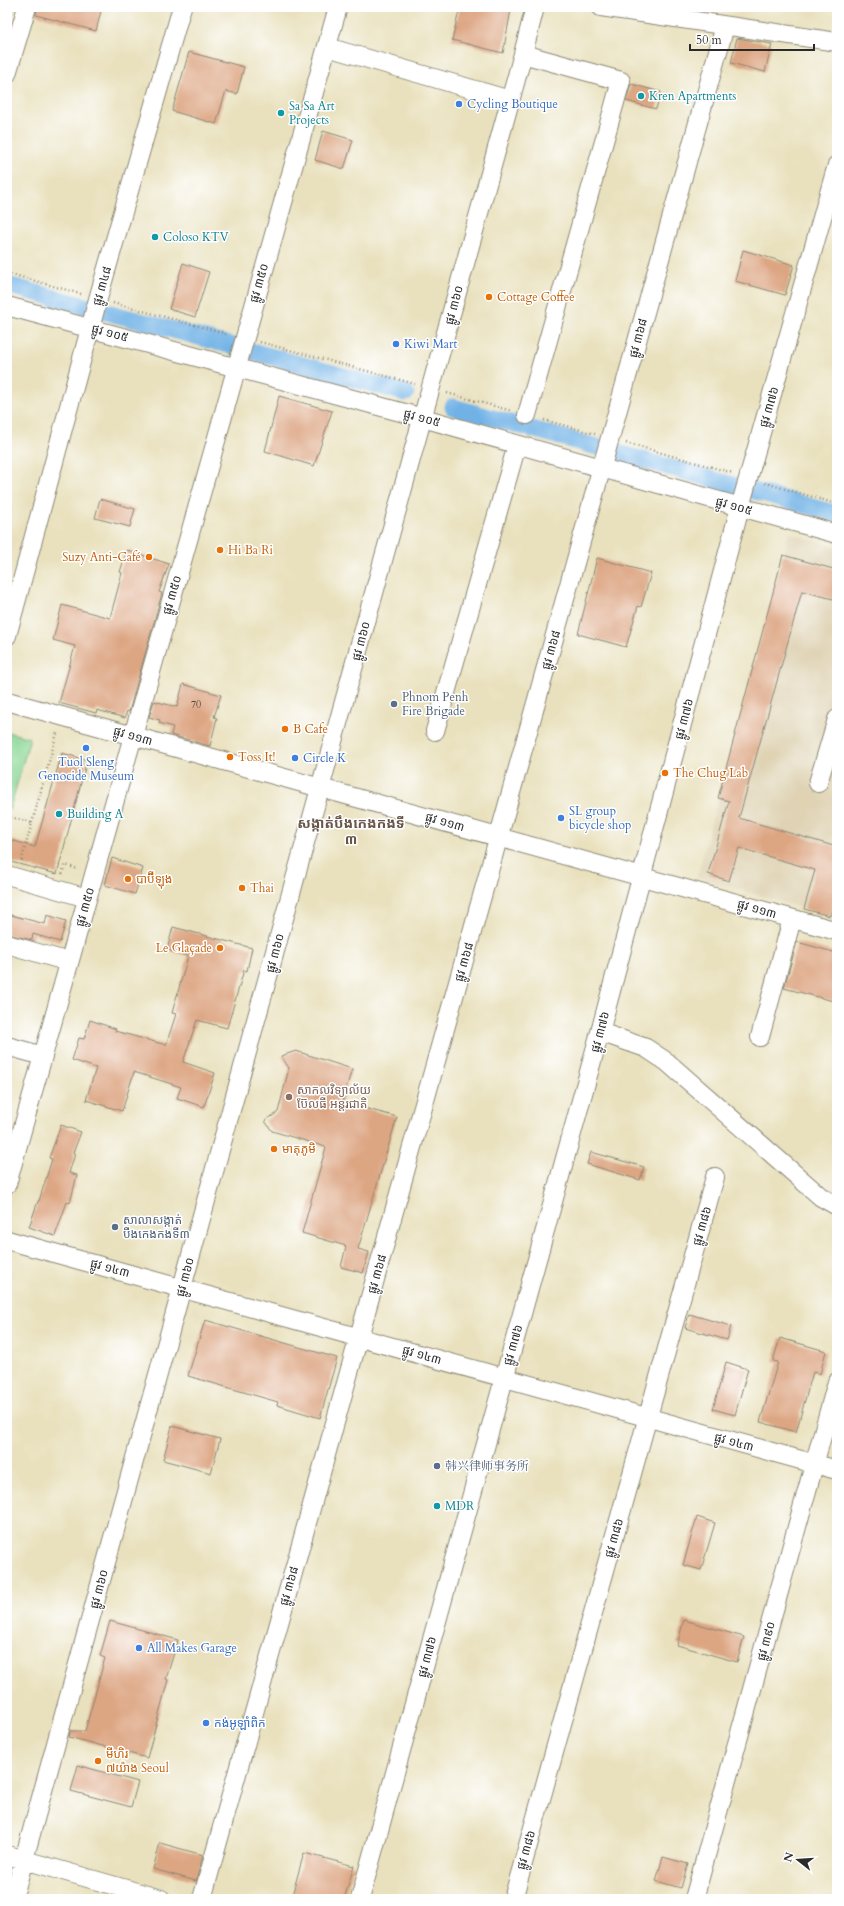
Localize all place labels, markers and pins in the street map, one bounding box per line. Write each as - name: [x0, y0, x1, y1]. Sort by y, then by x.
- place label: Kren Apartments: [649, 88, 736, 104]
- marker: Kren Apartments: [636, 91, 646, 101]
- place label: Cycling Boutique: [467, 96, 558, 112]
- place label: Sa Sa Art Projects: [289, 98, 335, 128]
- marker: Cycling Boutique: [454, 99, 464, 109]
- marker: Sa Sa Art Projects: [276, 108, 286, 118]
- place label: Coloso KTV: [163, 229, 229, 245]
- marker: Coloso KTV: [150, 232, 160, 242]
- place label: Cottage Coffee: [497, 289, 575, 305]
- marker: Cottage Coffee: [484, 292, 494, 302]
- place label: Kiwi Mart: [404, 336, 457, 352]
- marker: Kiwi Mart: [391, 339, 401, 349]
- place label: Hi Ba Ri: [228, 542, 274, 558]
- marker: Hi Ba Ri: [215, 545, 225, 555]
- place label: Suzy Anti-Café: [62, 549, 141, 565]
- marker: Suzy Anti-Café: [144, 552, 154, 562]
- place label: Phnom Penh Fire Brigade: [402, 689, 469, 719]
- marker: Phnom Penh Fire Brigade: [389, 699, 399, 709]
- place label: B Cafe: [293, 721, 328, 737]
- marker: B Cafe: [280, 724, 290, 734]
- marker: Tuol Sleng Genocide Museum: [81, 743, 91, 753]
- place label: Toss It!: [238, 749, 275, 765]
- place label: Circle K: [303, 750, 346, 766]
- marker: Toss It!: [225, 752, 235, 762]
- marker: Circle K: [290, 753, 300, 763]
- place label: Tuol Sleng Genocide Museum: [38, 754, 135, 784]
- place label: The Chug Lab: [673, 765, 748, 781]
- marker: The Chug Lab: [660, 768, 670, 778]
- place label: SL group bicycle shop: [569, 803, 631, 833]
- place label: Building A: [67, 806, 124, 822]
- marker: Building A: [54, 809, 64, 819]
- marker: SL group bicycle shop: [556, 813, 566, 823]
- place label: បាប៊ីឡុង: [136, 871, 172, 889]
- marker: បាប៊ីឡុង: [123, 874, 133, 884]
- place label: Thai: [250, 880, 275, 896]
- marker: Thai: [237, 883, 247, 893]
- place label: Le Glaçade: [156, 940, 212, 956]
- marker: Le Glaçade: [215, 943, 225, 953]
- place label: សាកលវិទ្យាល័យ ប៊ែលធី អន្តរជាតិ: [297, 1082, 371, 1112]
- marker: សាកលវិទ្យាល័យ ប៊ែលធី អន្តរជាតិ: [284, 1092, 294, 1102]
- place label: មាតុភូមិ: [282, 1141, 316, 1157]
- marker: មាតុភូមិ: [269, 1144, 279, 1154]
- place label: សាលាសង្កាត់ បឹងកេងកងទី៣: [123, 1212, 190, 1242]
- marker: សាលាសង្កាត់ បឹងកេងកងទី៣: [110, 1222, 120, 1232]
- place label: 韩兴律师事务所: [445, 1458, 529, 1474]
- marker: 韩兴律师事务所: [432, 1461, 442, 1471]
- place label: MDR: [445, 1498, 475, 1514]
- marker: MDR: [432, 1501, 442, 1511]
- place label: All Makes Garage: [147, 1640, 237, 1656]
- marker: All Makes Garage: [134, 1643, 144, 1653]
- place label: កង់អូឡាំពិក: [214, 1715, 266, 1731]
- marker: កង់អូឡាំពិក: [201, 1718, 211, 1728]
- place label: មីហិរ ៧យ៉ាង Seoul: [106, 1746, 169, 1776]
- marker: មីហិរ ៧យ៉ាង Seoul: [93, 1756, 103, 1766]

